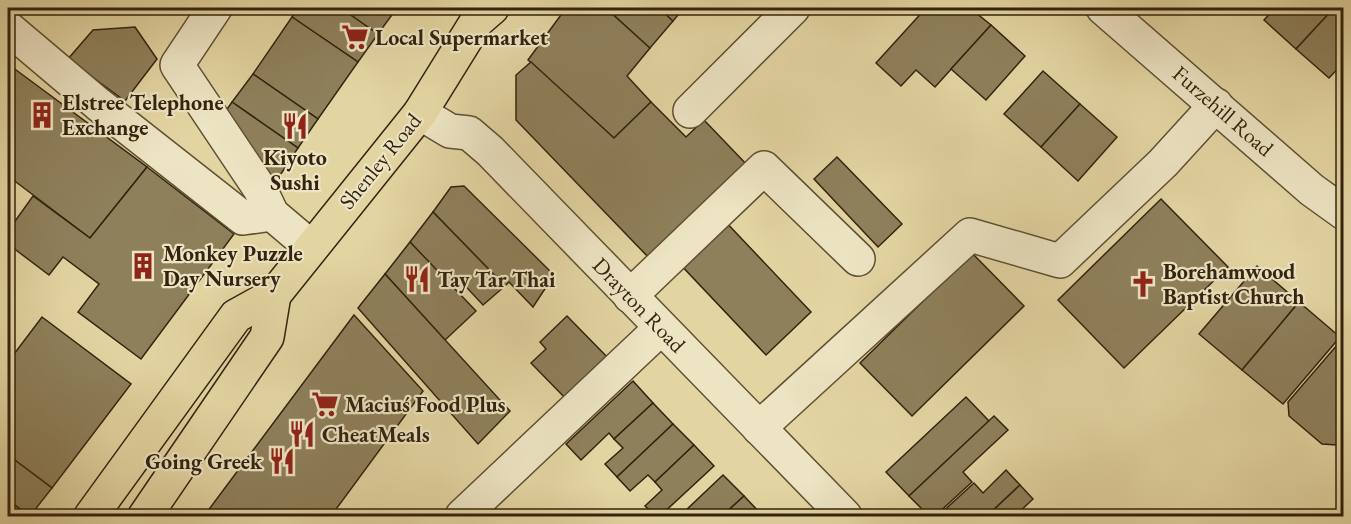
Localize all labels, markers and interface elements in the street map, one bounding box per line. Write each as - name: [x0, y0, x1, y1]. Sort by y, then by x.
- supermarket icon: Local Supermarket: [340, 22, 370, 52]
- place label: Local Supermarket: [375, 23, 549, 52]
- street label: Furzehill Road: [1166, 59, 1280, 163]
- place label: Elstree Telephone Exchange: [62, 88, 224, 142]
- building icon: Elstree Telephone Exchange: [27, 100, 57, 130]
- street label: Shenley Road: [332, 106, 428, 215]
- restaurant icon: Kiyoto Sushi: [280, 111, 310, 141]
- place label: Kiyoto Sushi: [263, 143, 327, 197]
- place label: Monkey Puzzle Day Nursery: [163, 239, 303, 293]
- building icon: Monkey Puzzle Day Nursery: [128, 251, 158, 281]
- street label: Drayton Road: [586, 251, 692, 360]
- place label: Borehamwood Baptist Church: [1163, 257, 1305, 311]
- restaurant icon: Tay Tar Thai: [402, 264, 432, 294]
- place label: Tay Tar Thai: [437, 265, 556, 294]
- church icon: Borehamwood Baptist Church: [1128, 269, 1158, 299]
- supermarket icon: Maciuś Food Plus: [310, 389, 340, 419]
- place label: Maciuś Food Plus: [345, 390, 506, 419]
- restaurant icon: CheatMeals: [287, 419, 317, 449]
- place label: CheatMeals: [322, 420, 430, 449]
- restaurant icon: Going Greek: [267, 446, 297, 476]
- place label: Going Greek: [145, 447, 263, 476]

